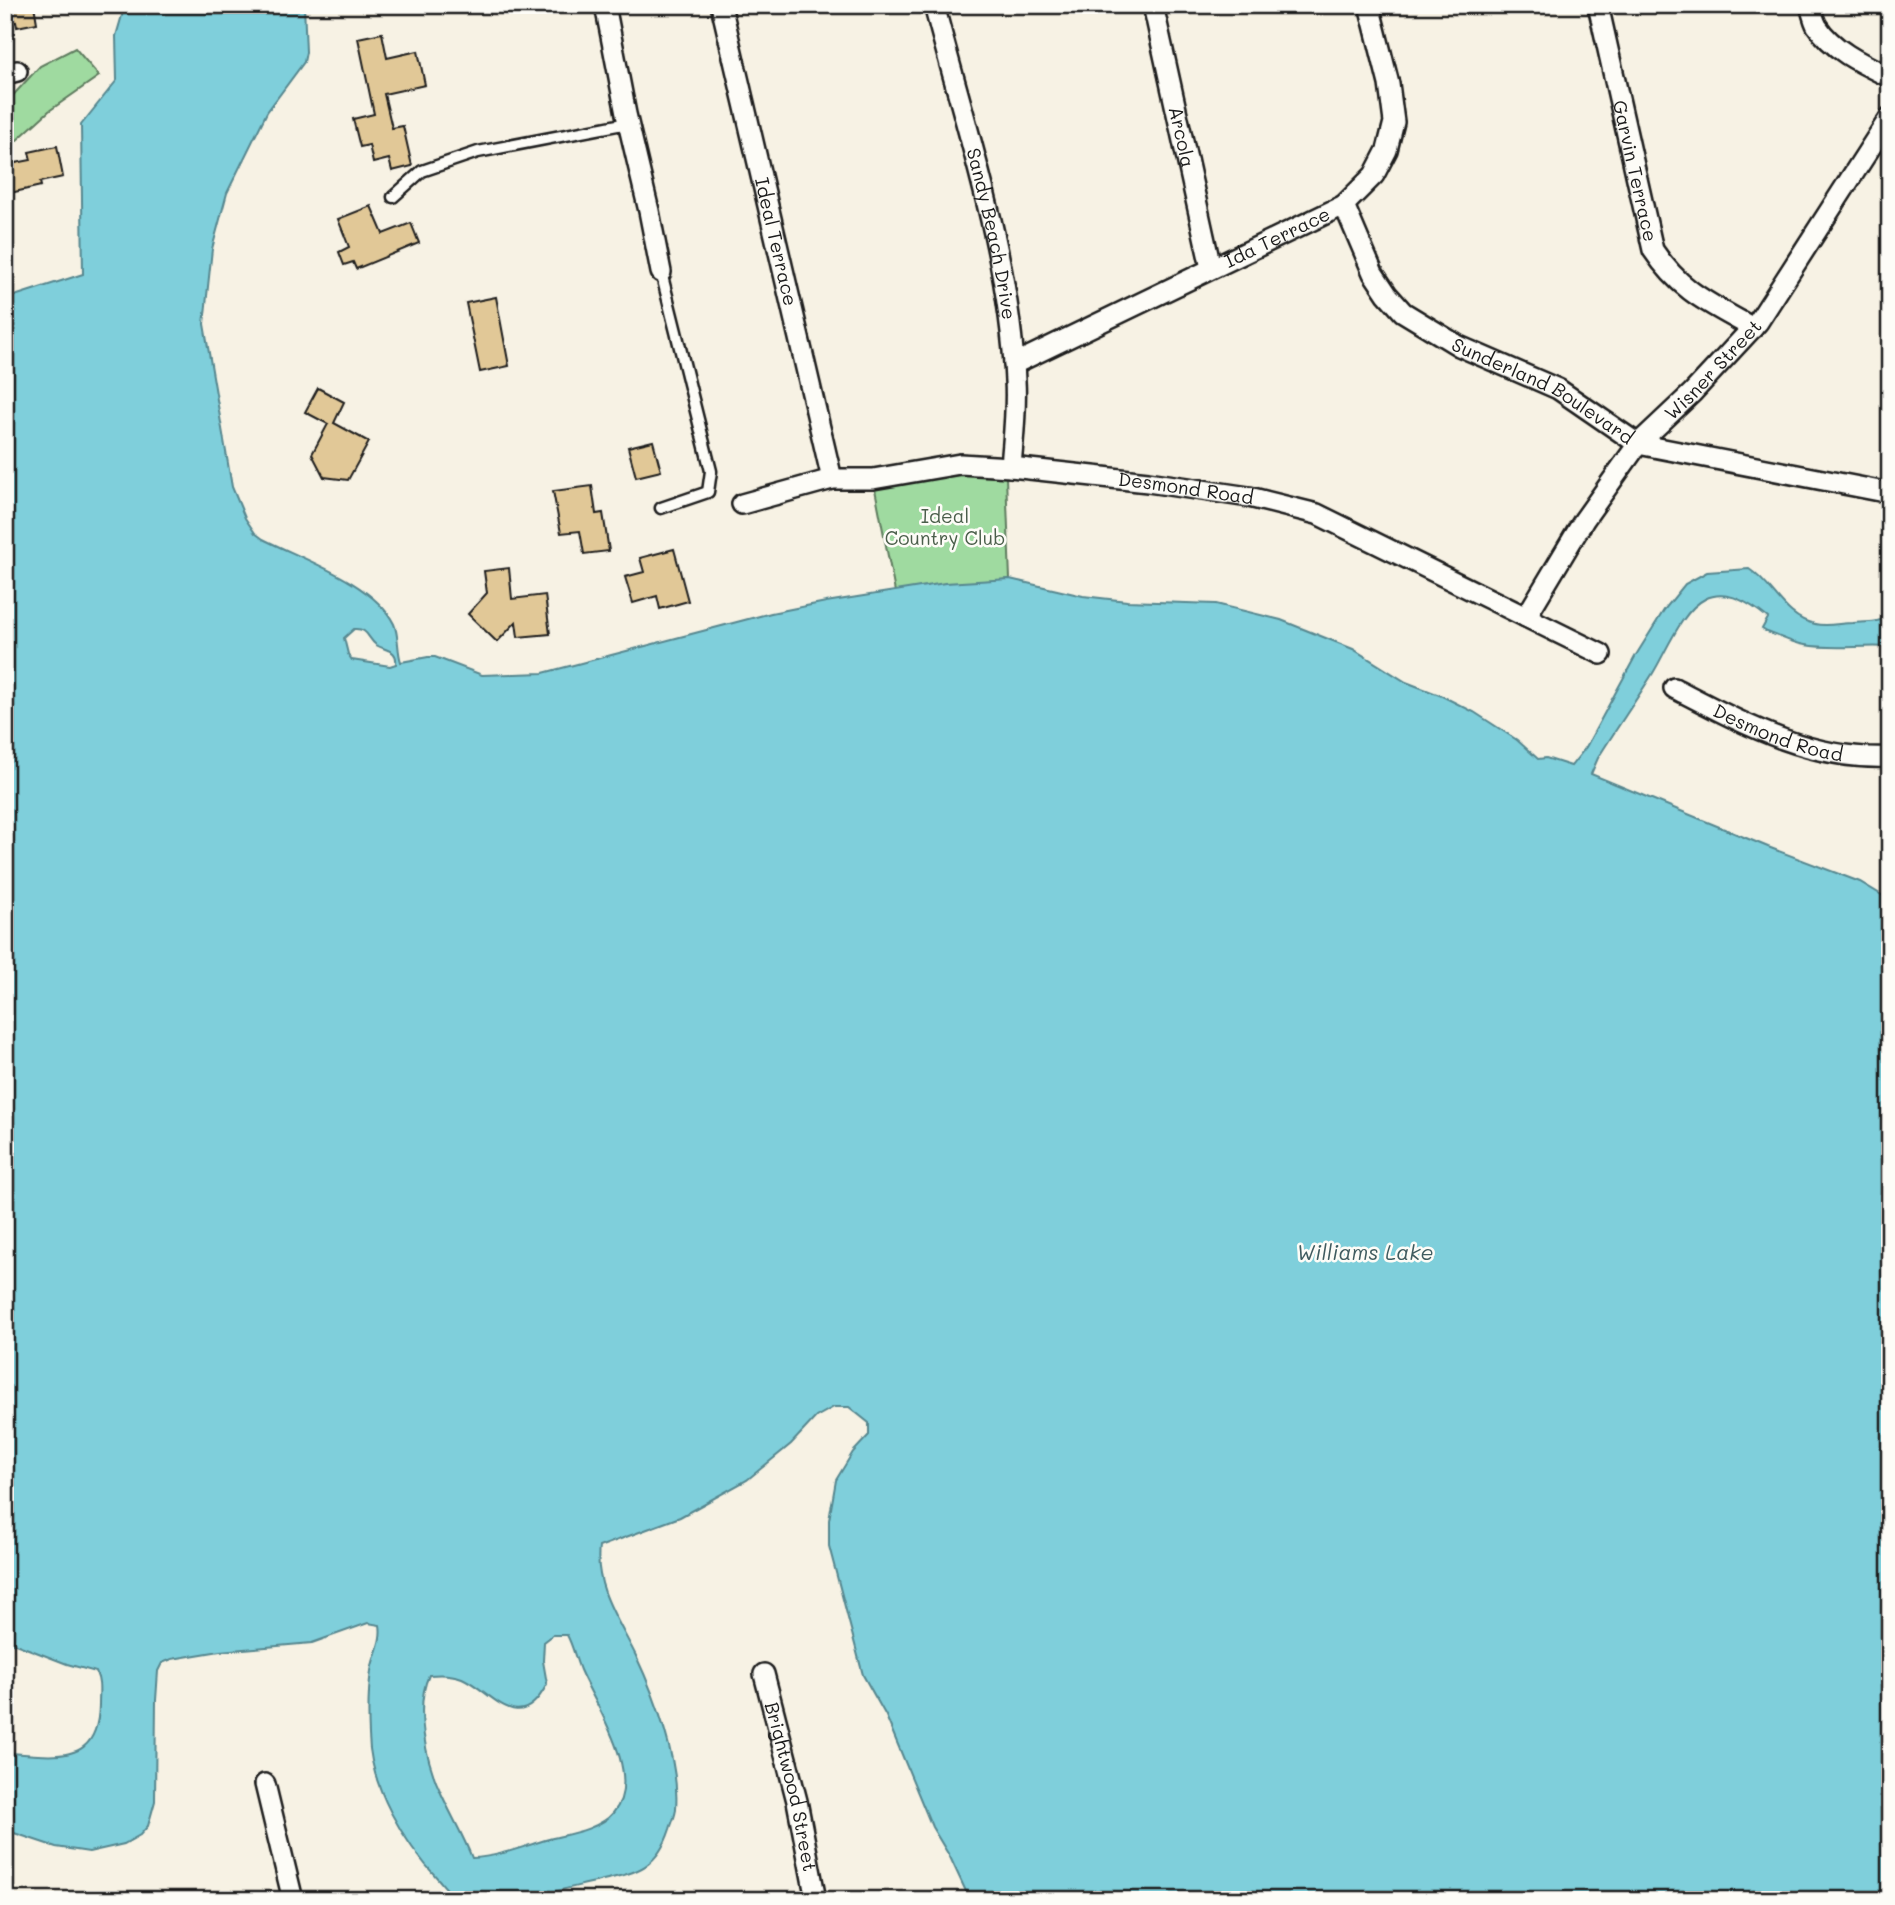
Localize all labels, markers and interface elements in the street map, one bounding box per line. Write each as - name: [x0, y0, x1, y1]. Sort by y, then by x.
- street label: Garvin Terrace: [1608, 98, 1664, 244]
- street label: Arcola: [1164, 104, 1201, 170]
- street label: Sandy Beach Drive: [961, 145, 1022, 321]
- street label: Ideal Terrace: [750, 175, 804, 308]
- street label: Ida Terrace: [1220, 201, 1334, 273]
- street label: Wisner Street: [1659, 313, 1767, 425]
- street label: Sunderland Boulevard: [1447, 331, 1639, 449]
- street label: Desmond Road: [1117, 466, 1255, 510]
- park label: Ideal Country Club: [885, 503, 1005, 550]
- street label: Desmond Road: [1709, 697, 1845, 767]
- water label: Williams Lake: [1297, 1238, 1433, 1265]
- street label: Brightwood Street: [760, 1699, 823, 1873]

